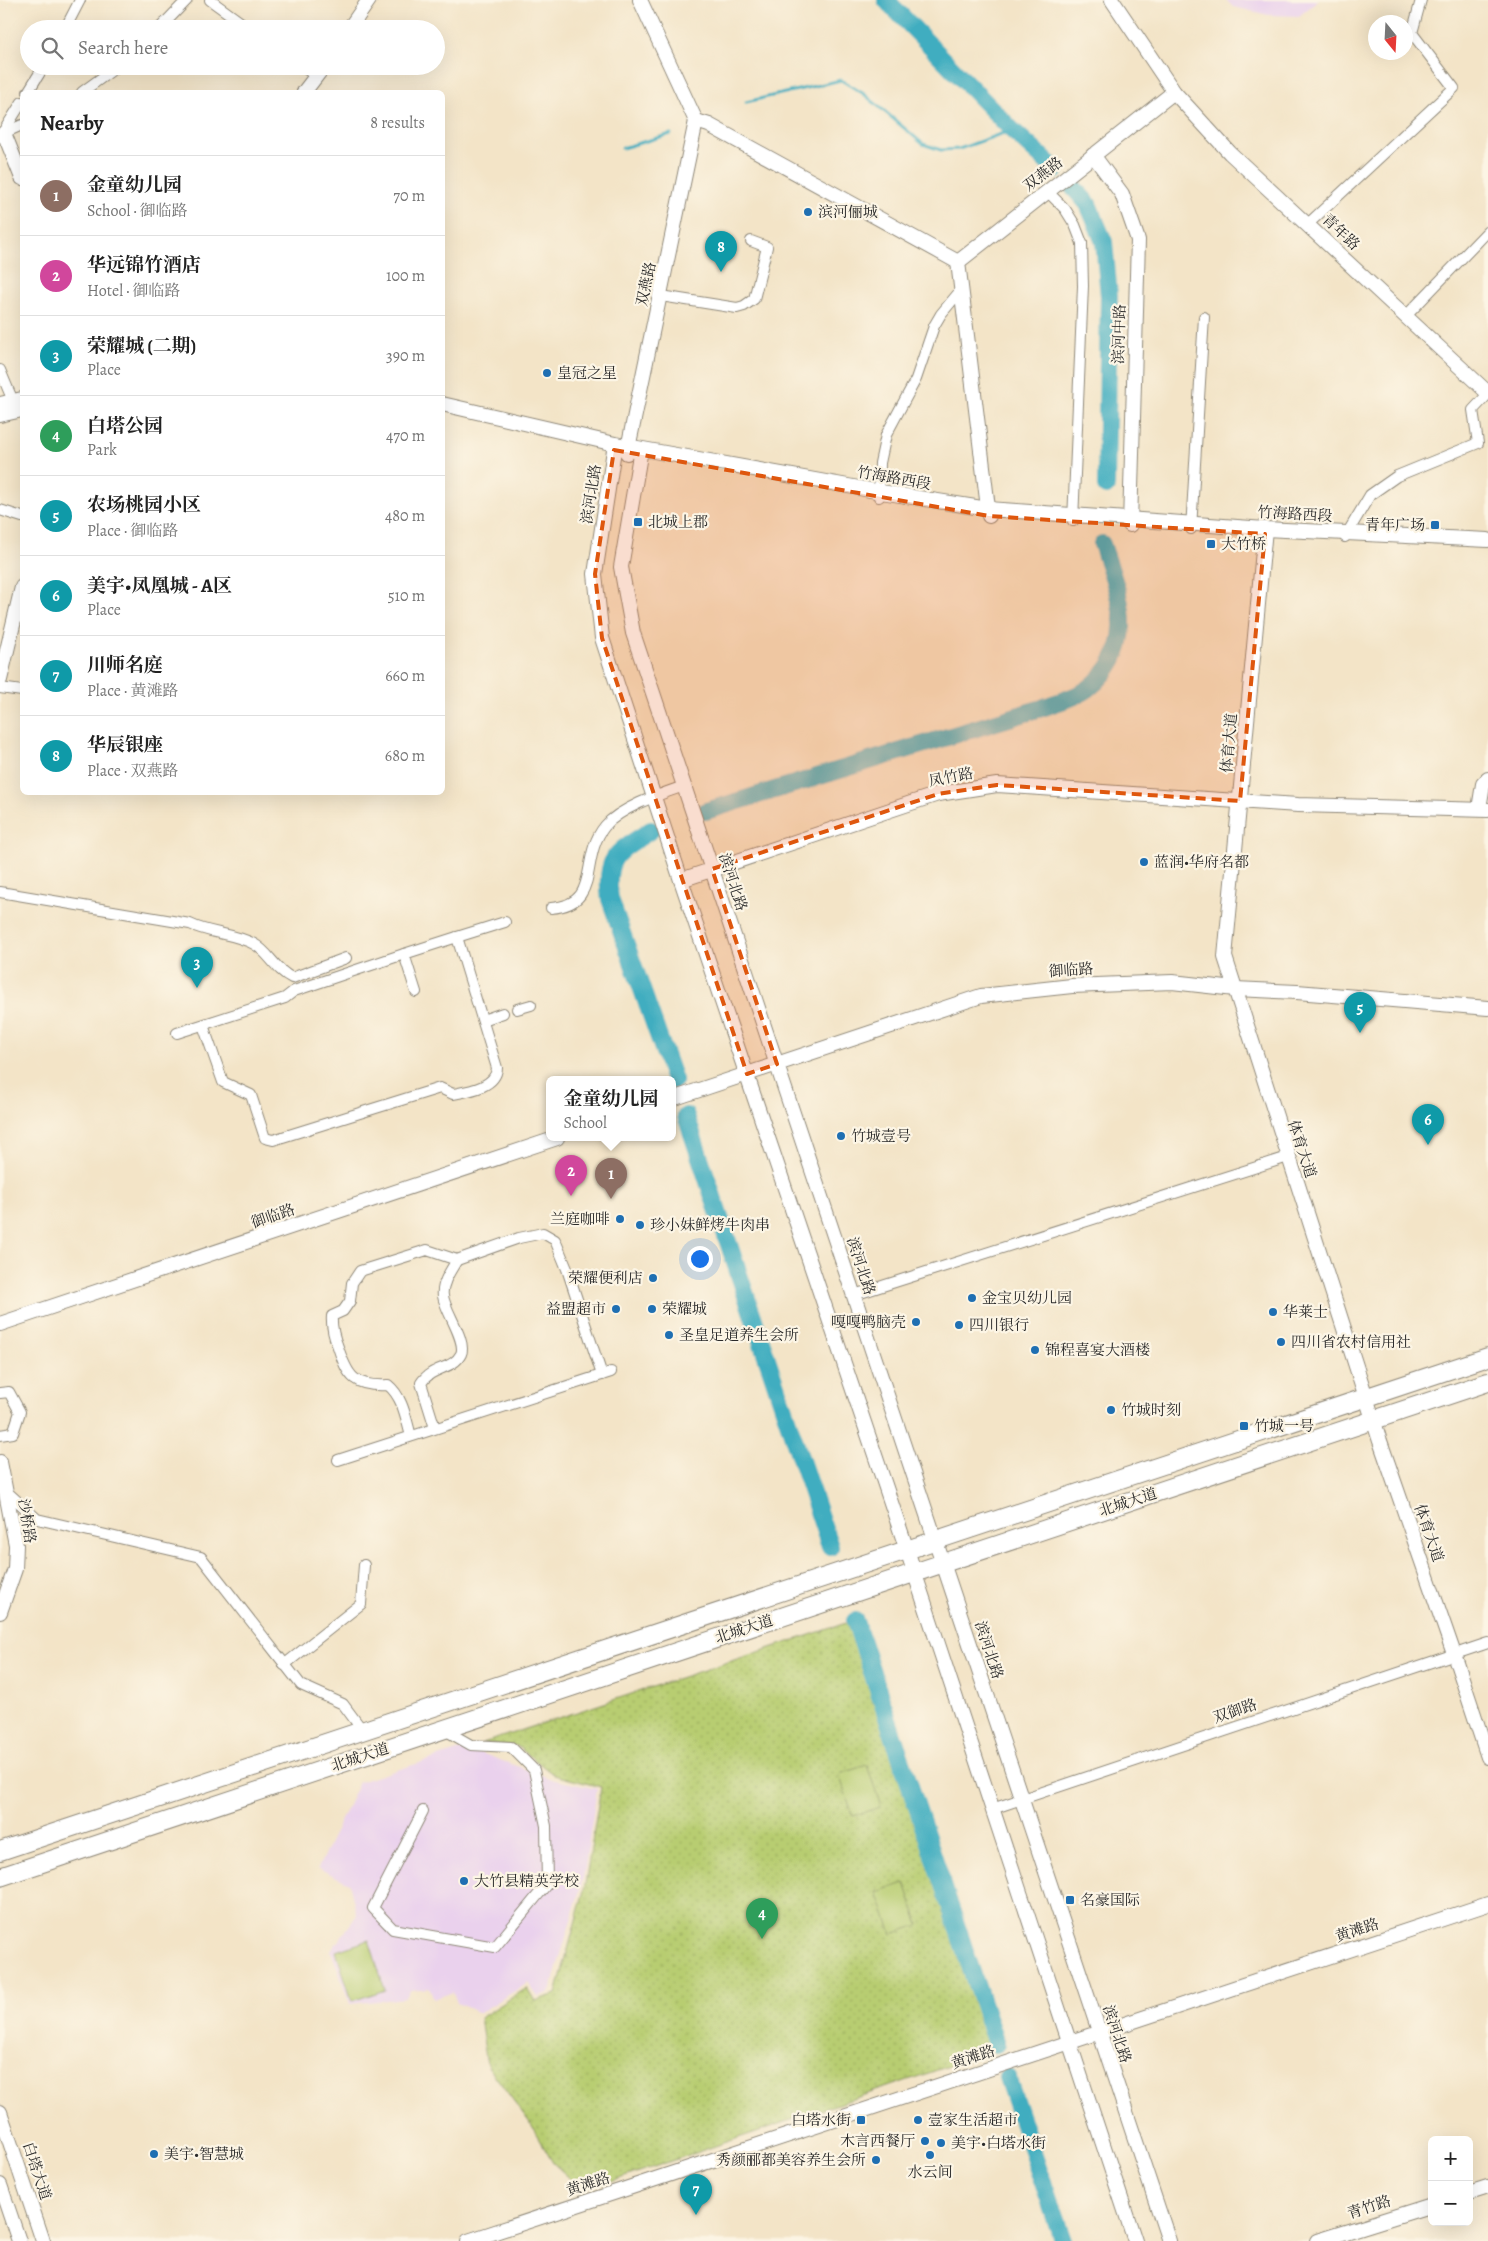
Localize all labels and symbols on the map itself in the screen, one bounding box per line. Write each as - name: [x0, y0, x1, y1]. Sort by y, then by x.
- north arrow: [1368, 15, 1413, 60]
- street label: 双燕路: [1019, 152, 1067, 196]
- place label: 滨河俪城: [818, 202, 878, 222]
- marker: 滨河俪城: [802, 206, 814, 218]
- street label: 青年路: [1318, 209, 1364, 255]
- pin: 8: [705, 231, 737, 272]
- street label: 双燕路: [632, 260, 660, 308]
- street label: 滨河中路: [1108, 304, 1130, 364]
- place label: 皇冠之星: [557, 363, 617, 383]
- marker: 皇冠之星: [541, 367, 553, 379]
- street label: 竹海路西段: [855, 462, 933, 494]
- street label: 滨河北路: [576, 463, 606, 525]
- street label: 竹海路西段: [1257, 502, 1333, 526]
- place label: 北城上郡: [648, 512, 708, 532]
- place label: 青年广场: [1365, 515, 1425, 535]
- marker: 北城上郡: [632, 516, 644, 528]
- marker: 青年广场: [1429, 519, 1441, 531]
- place label: 大竹桥: [1221, 534, 1266, 554]
- marker: 大竹桥: [1205, 538, 1217, 550]
- street label: 体育大道: [1216, 712, 1242, 774]
- street label: 凤竹路: [927, 763, 975, 791]
- street label: 滨河北路: [714, 850, 752, 914]
- place label: 蓝润•华府名都: [1154, 852, 1249, 872]
- marker: 蓝润•华府名都: [1138, 856, 1150, 868]
- pin: 3: [181, 947, 213, 988]
- street label: 御临路: [1048, 958, 1094, 982]
- pin: 5: [1344, 992, 1376, 1033]
- pin: 6: [1412, 1104, 1444, 1145]
- street label: 体育大道: [1283, 1117, 1321, 1181]
- place label: 竹城壹号: [851, 1126, 911, 1146]
- marker: 竹城壹号: [835, 1130, 847, 1142]
- pin: 2: [555, 1155, 587, 1196]
- pin: 1: [595, 1158, 627, 1199]
- street label: 御临路: [248, 1199, 298, 1233]
- place label: 兰庭咖啡: [550, 1209, 610, 1229]
- marker: 兰庭咖啡: [614, 1213, 626, 1225]
- place label: 珍小妹鲜烤牛肉串: [650, 1215, 770, 1235]
- marker: 珍小妹鲜烤牛肉串: [634, 1219, 646, 1231]
- street label: 滨河北路: [842, 1234, 880, 1298]
- your location: [687, 1246, 713, 1272]
- place label: 荣耀便利店: [568, 1268, 643, 1288]
- marker: 荣耀便利店: [647, 1272, 659, 1284]
- place label: 金宝贝幼儿园: [982, 1288, 1072, 1308]
- marker: 金宝贝幼儿园: [966, 1292, 978, 1304]
- place label: 益盟超市: [546, 1299, 606, 1319]
- place label: 荣耀城: [662, 1299, 707, 1319]
- place label: 华莱士: [1283, 1302, 1328, 1322]
- marker: 益盟超市: [610, 1303, 622, 1315]
- marker: 荣耀城: [646, 1303, 658, 1315]
- marker: 华莱士: [1267, 1306, 1279, 1318]
- place label: 嘎嘎鸭脑壳: [831, 1312, 906, 1332]
- place label: 四川银行: [969, 1315, 1029, 1335]
- marker: 嘎嘎鸭脑壳: [910, 1316, 922, 1328]
- marker: 四川银行: [953, 1319, 965, 1331]
- place label: 圣皇足道养生会所: [679, 1325, 799, 1345]
- marker: 圣皇足道养生会所: [663, 1329, 675, 1341]
- place label: 四川省农村信用社: [1291, 1332, 1411, 1352]
- marker: 四川省农村信用社: [1275, 1336, 1287, 1348]
- place label: 锦程喜宴大酒楼: [1045, 1340, 1150, 1360]
- marker: 锦程喜宴大酒楼: [1029, 1344, 1041, 1356]
- place label: 竹城时刻: [1121, 1400, 1181, 1420]
- marker: 竹城时刻: [1105, 1404, 1117, 1416]
- place label: 竹城一号: [1254, 1416, 1314, 1436]
- marker: 竹城一号: [1238, 1420, 1250, 1432]
- street label: 北城大道: [1096, 1483, 1160, 1521]
- street label: 沙桥路: [14, 1497, 40, 1545]
- street label: 体育大道: [1410, 1501, 1448, 1565]
- street label: 北城大道: [712, 1610, 776, 1648]
- street label: 滨河北路: [970, 1618, 1008, 1682]
- street label: 双御路: [1210, 1694, 1260, 1728]
- street label: 北城大道: [328, 1738, 392, 1776]
- place label: 大竹县精英学校: [474, 1871, 579, 1891]
- marker: 大竹县精英学校: [458, 1875, 470, 1887]
- place label: 名豪国际: [1080, 1890, 1140, 1910]
- marker: 名豪国际: [1064, 1894, 1076, 1906]
- pin: 4: [746, 1898, 778, 1939]
- street label: 黄滩路: [1333, 1914, 1381, 1946]
- street label: 滨河北路: [1098, 2002, 1136, 2066]
- street label: 黄滩路: [949, 2041, 997, 2073]
- place label: 白塔水街: [791, 2110, 851, 2130]
- place label: 壹家生活超市: [928, 2110, 1018, 2130]
- marker: 白塔水街: [855, 2114, 867, 2126]
- marker: 壹家生活超市: [912, 2114, 924, 2126]
- place label: 木言西餐厅: [840, 2131, 915, 2151]
- place label: 美宇•白塔水街: [951, 2133, 1046, 2153]
- marker: 木言西餐厅: [919, 2135, 931, 2147]
- marker: 美宇•白塔水街: [935, 2137, 947, 2149]
- street label: 白塔大道: [18, 2139, 56, 2203]
- place label: 美宇•智慧城: [164, 2144, 244, 2164]
- marker: 美宇•智慧城: [148, 2148, 160, 2160]
- marker: 水云间: [924, 2149, 936, 2161]
- place label: 秀颜郦都美容养生会所: [716, 2150, 866, 2170]
- marker: 秀颜郦都美容养生会所: [870, 2154, 882, 2166]
- place label: 水云间: [907, 2162, 953, 2182]
- street label: 黄滩路: [564, 2168, 612, 2200]
- pin: 7: [680, 2174, 712, 2215]
- street label: 青竹路: [1345, 2191, 1393, 2223]

